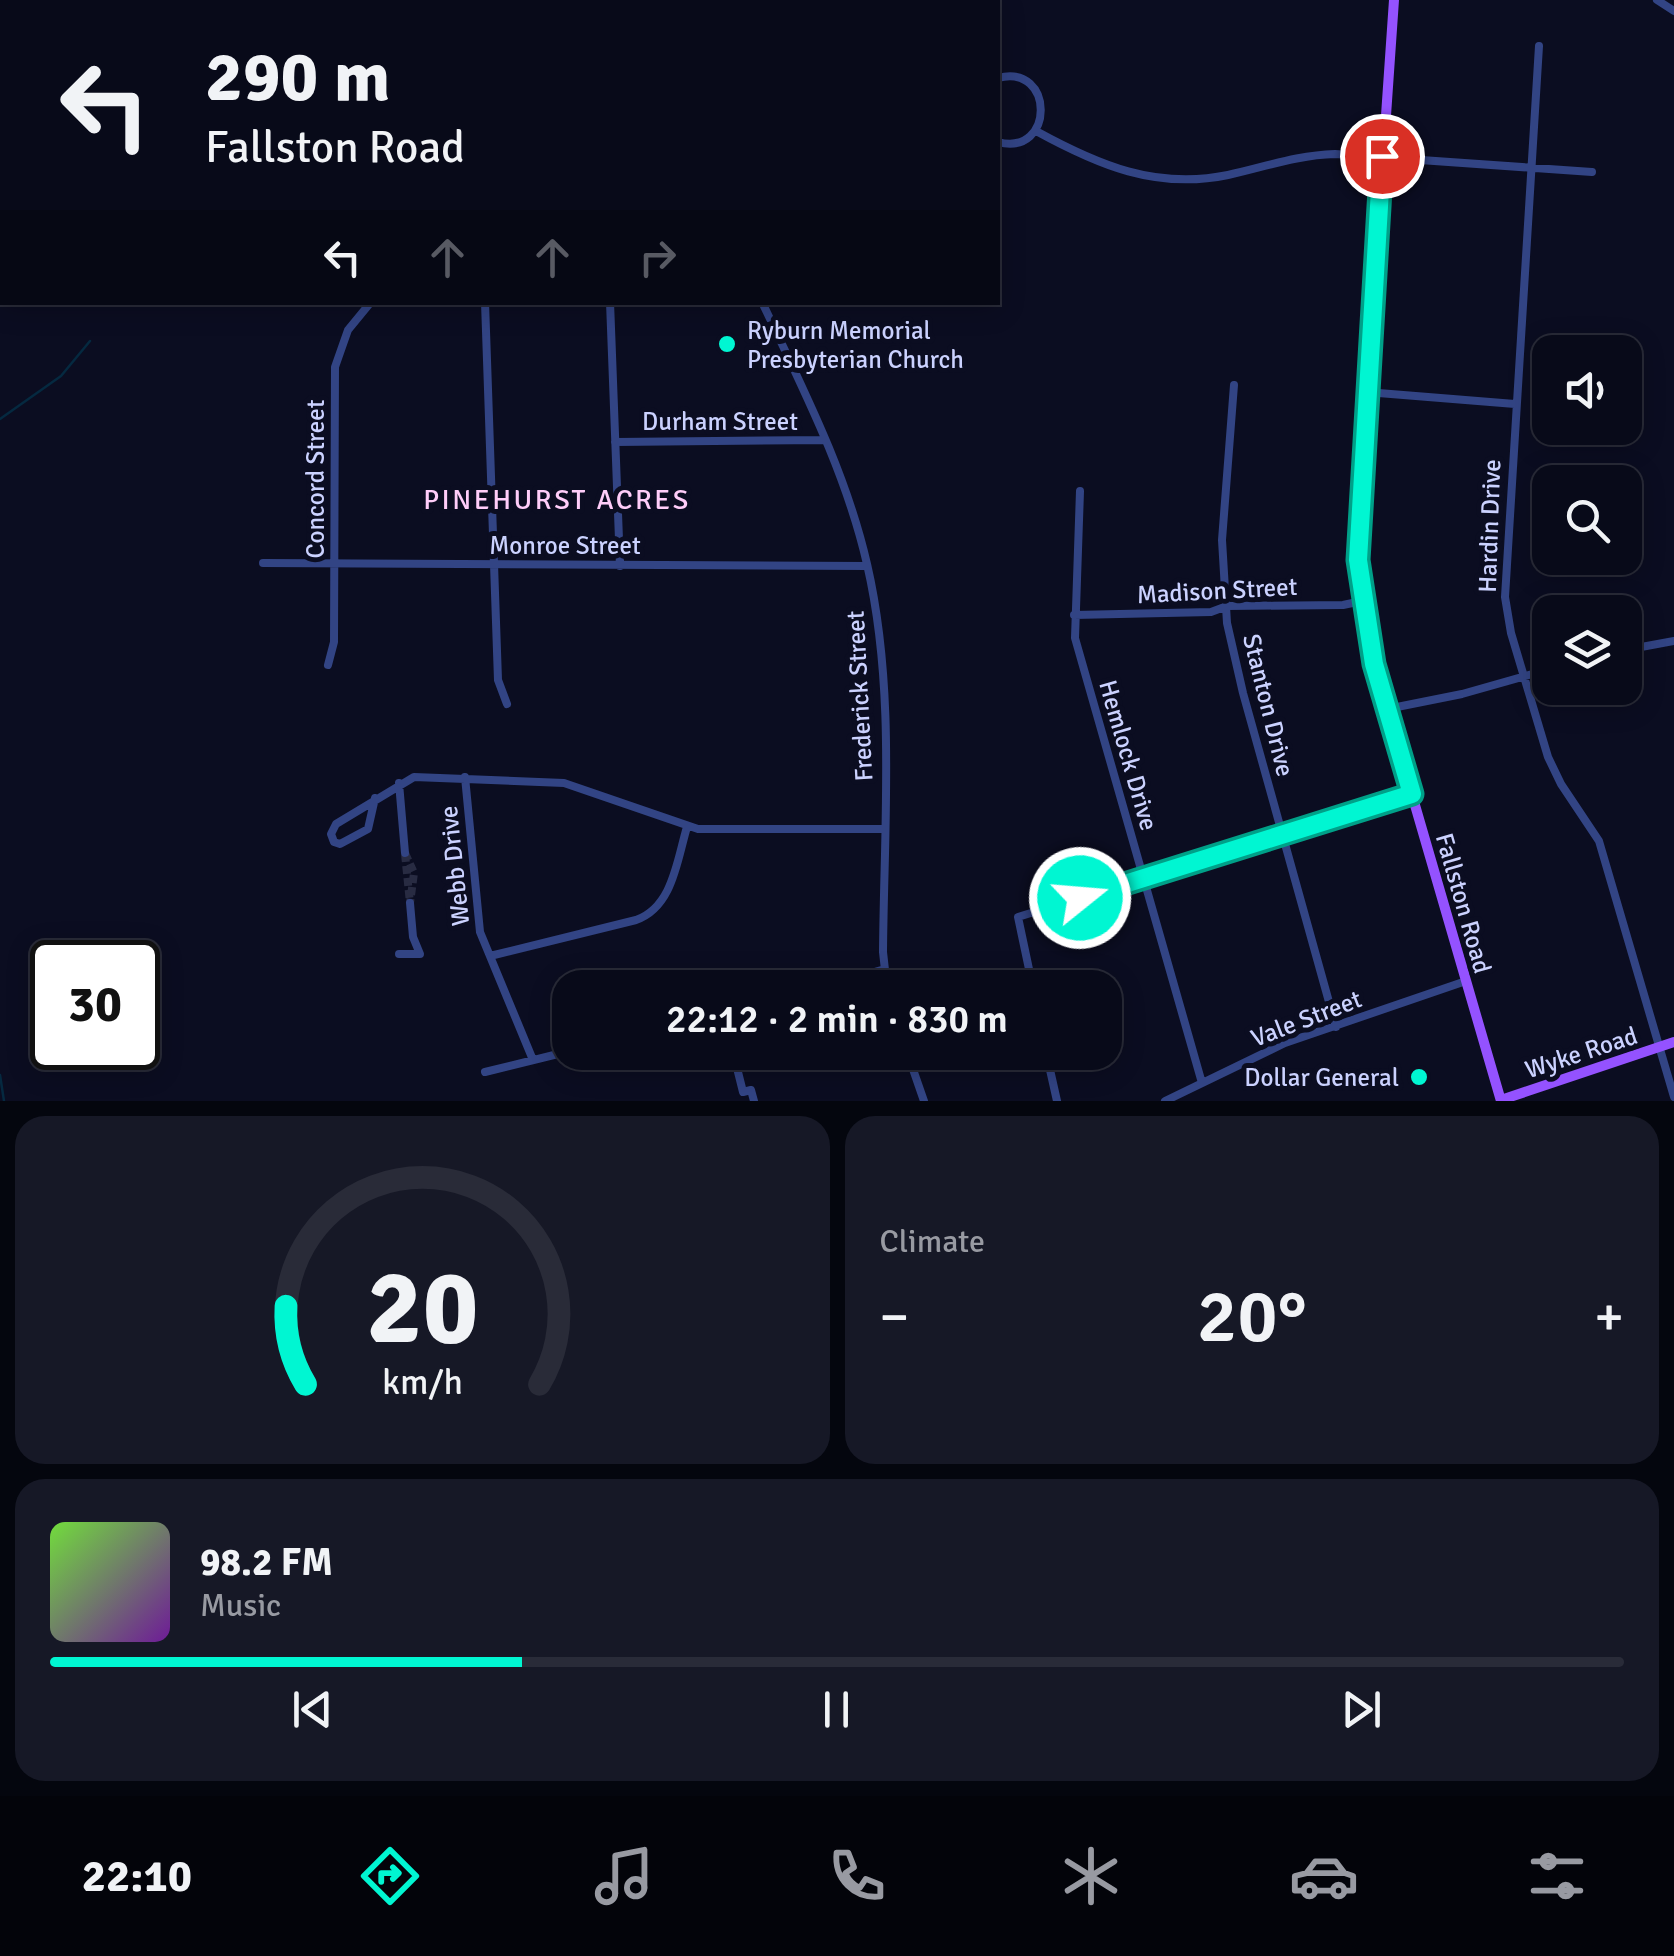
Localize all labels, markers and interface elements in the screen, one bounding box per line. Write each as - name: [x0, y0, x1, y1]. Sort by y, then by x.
- text: 290 m: [205, 34, 390, 120]
- icon: left: [40, 40, 170, 170]
- pin: [1340, 114, 1425, 199]
- text: Fallston Road: [205, 120, 465, 175]
- icon: arrive: [1355, 129, 1410, 184]
- icon: left: [315, 230, 370, 285]
- icon: ahead: [420, 230, 475, 285]
- icon: ahead: [525, 230, 580, 285]
- icon: right: [630, 230, 685, 285]
- place label: Ryburn Memorial Presbyterian Church: [747, 315, 964, 375]
- marker: Ryburn Memorial Presbyterian Church: [716, 333, 738, 355]
- map controls: [1532, 335, 1642, 705]
- button: sound: [1532, 335, 1642, 445]
- street label: Concord Street: [300, 399, 331, 559]
- street label: Durham Street: [642, 406, 798, 437]
- street label: Hardin Drive: [1472, 459, 1507, 593]
- button: search: [1532, 465, 1642, 575]
- district label: PINEHURST ACRES: [423, 483, 691, 517]
- street label: Monroe Street: [489, 530, 641, 561]
- street label: Madison Street: [1136, 571, 1298, 610]
- button: layers: [1532, 595, 1642, 705]
- street label: Frederick Street: [840, 610, 879, 782]
- street label: Stanton Drive: [1236, 631, 1301, 779]
- street label: Hemlock Drive: [1092, 676, 1165, 834]
- street label: Webb Drive: [433, 804, 476, 928]
- street label: Fallston Road: [1429, 829, 1498, 977]
- position arrow: [1028, 846, 1132, 950]
- speed limit sign: 30: [30, 940, 160, 1070]
- street label: Vale Street: [1246, 983, 1366, 1054]
- text: 22:12 · 2 min · 830 m: [666, 996, 1008, 1043]
- street label: Wyke Road: [1521, 1020, 1641, 1085]
- place label: Dollar General: [1244, 1062, 1399, 1093]
- marker: Dollar General: [1408, 1066, 1430, 1088]
- text: Climate: [880, 1222, 985, 1261]
- text: 20: [366, 1244, 478, 1372]
- text: 20°: [1197, 1270, 1307, 1363]
- text: −: [880, 1283, 909, 1351]
- text: +: [1594, 1283, 1624, 1351]
- text: km/h: [382, 1360, 463, 1404]
- text: 98.2 FM: [200, 1539, 333, 1586]
- text: Music: [200, 1586, 281, 1625]
- icon: previous: [285, 1682, 340, 1737]
- icon: pause: [809, 1682, 864, 1737]
- icon: next: [1334, 1682, 1389, 1737]
- icon: directions: [355, 1841, 425, 1911]
- icon: music: [589, 1841, 659, 1911]
- icon: phone: [822, 1841, 892, 1911]
- icon: climate: [1056, 1841, 1126, 1911]
- icon: car: [1289, 1841, 1359, 1911]
- icon: filters: [1522, 1841, 1592, 1911]
- text: 22:10: [82, 1849, 192, 1904]

